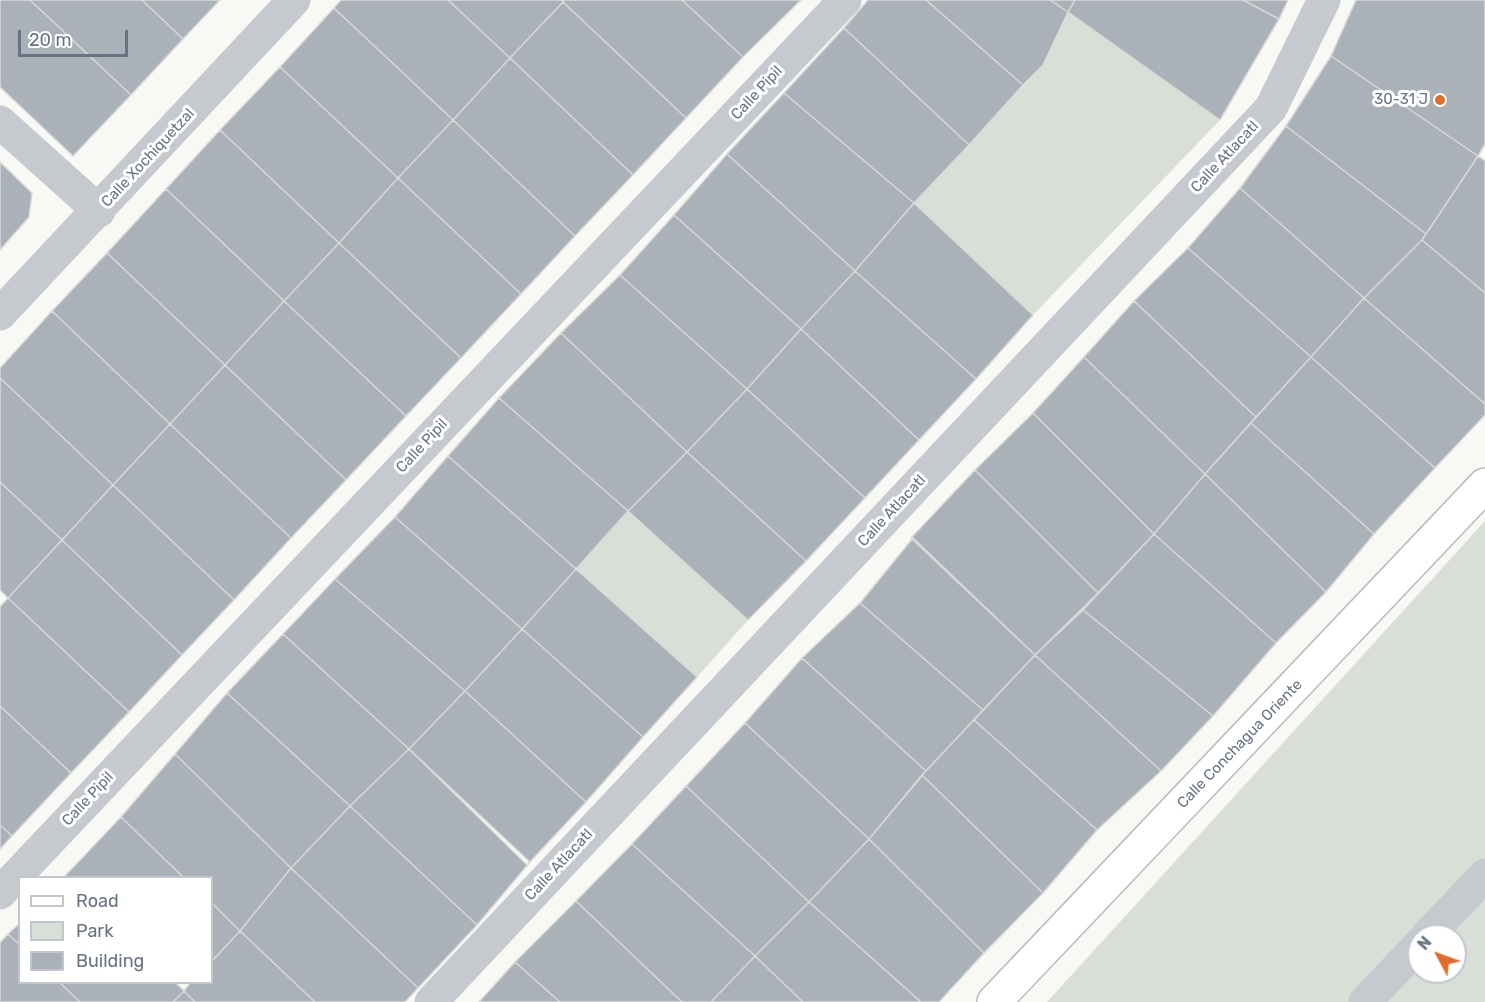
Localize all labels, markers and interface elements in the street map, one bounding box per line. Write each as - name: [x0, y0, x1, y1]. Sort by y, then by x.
- scale bar: [21, 18, 130, 56]
- text: 20 m: [29, 29, 71, 51]
- street label: Calle Pipil: [728, 62, 786, 124]
- place label: 30-31 J: [1374, 91, 1428, 109]
- marker: 30-31 J: [1433, 93, 1447, 107]
- street label: Calle Xochiquetzal: [98, 105, 198, 211]
- street label: Calle Atlacatl: [1187, 118, 1263, 196]
- street label: Calle Pipil: [393, 415, 451, 477]
- street label: Calle Atlacatl: [854, 472, 930, 550]
- street label: Calle Conchagua Oriente: [1174, 676, 1306, 812]
- street label: Calle Pipil: [59, 768, 117, 830]
- street label: Calle Atlacatl: [521, 826, 597, 904]
- legend: [18, 876, 213, 984]
- text: Road: [76, 890, 119, 912]
- text: Park: [76, 920, 113, 942]
- north arrow: [1407, 924, 1467, 984]
- text: N: [1414, 933, 1435, 954]
- text: Building: [76, 950, 144, 972]

